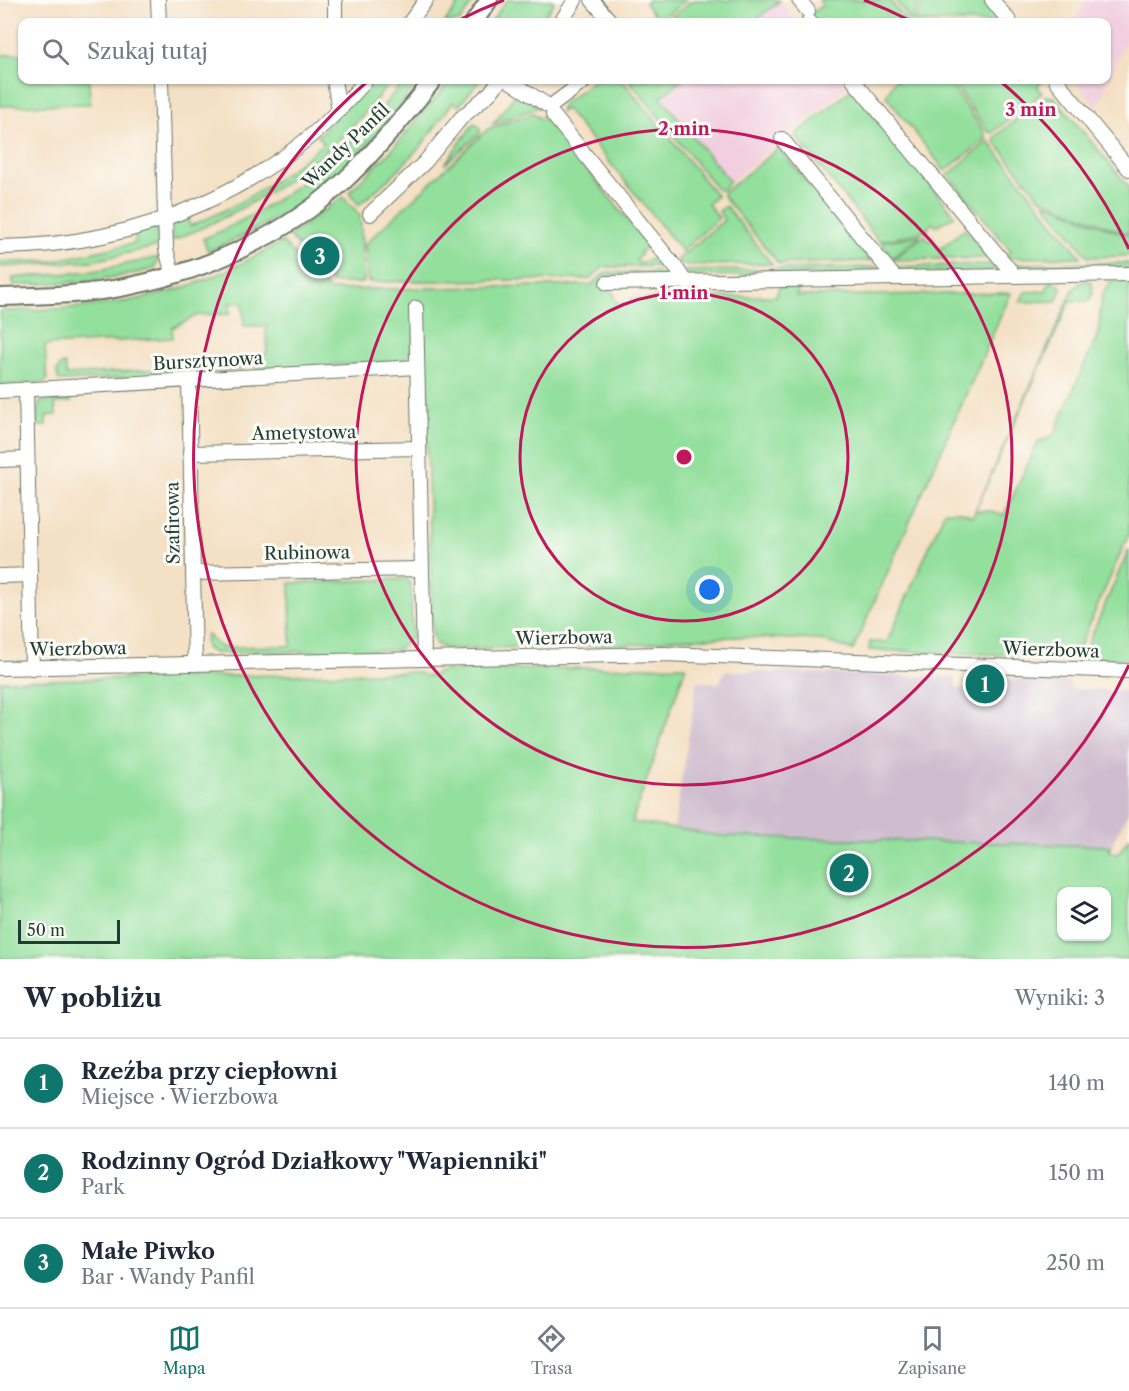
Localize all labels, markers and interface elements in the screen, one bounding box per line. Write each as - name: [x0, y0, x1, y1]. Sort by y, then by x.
- search box: [18, 18, 1111, 84]
- icon: search: [39, 35, 72, 68]
- text: Szukaj tutaj: [87, 38, 208, 65]
- street label: Wandy Panfil: [297, 99, 394, 194]
- text: 3 min: [1005, 99, 1057, 121]
- text: 2 min: [658, 118, 711, 140]
- pin: 3: [300, 234, 340, 278]
- text: 1 min: [659, 282, 709, 304]
- street label: Bursztynowa: [152, 347, 264, 375]
- street label: Ametystowa: [250, 421, 357, 445]
- centre of rings: [674, 447, 694, 467]
- street label: Szafirowa: [161, 481, 185, 564]
- street label: Rubinowa: [264, 541, 351, 565]
- your location: [695, 575, 724, 604]
- street label: Wierzbowa: [514, 626, 613, 650]
- street label: Wierzbowa: [28, 637, 127, 661]
- street label: Wierzbowa: [1001, 637, 1101, 663]
- pin: 1: [966, 662, 1004, 706]
- pin: 2: [830, 850, 868, 896]
- map controls: [1057, 887, 1111, 941]
- button: layers: [1057, 887, 1111, 941]
- scale bar: [18, 917, 120, 944]
- text: 50 m: [27, 920, 65, 940]
- text: W pobliżu: [24, 982, 162, 1014]
- text: Wyniki: 3: [1015, 986, 1105, 1010]
- text: Rzeźba przy ciepłowni: [81, 1058, 338, 1085]
- text: 1: [39, 1071, 48, 1095]
- text: 140 m: [1048, 1071, 1105, 1095]
- text: Miejsce · Wierzbowa: [81, 1085, 278, 1109]
- text: Rodzinny Ogród Działkowy "Wapienniki": [81, 1148, 547, 1175]
- text: 2: [38, 1161, 49, 1185]
- text: 150 m: [1049, 1161, 1105, 1185]
- text: Park: [81, 1175, 124, 1199]
- text: Małe Piwko: [81, 1238, 215, 1265]
- text: 3: [38, 1251, 49, 1275]
- text: 250 m: [1046, 1251, 1105, 1275]
- text: Bar · Wandy Panfil: [81, 1265, 255, 1289]
- tab: Mapa: [163, 1322, 205, 1378]
- tab: Trasa: [531, 1322, 572, 1378]
- tab: Zapisane: [898, 1322, 966, 1378]

